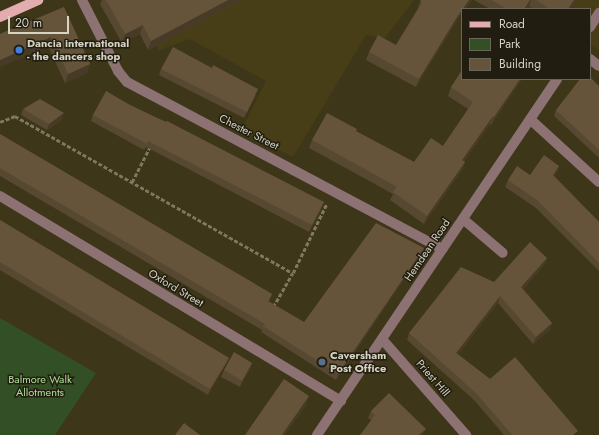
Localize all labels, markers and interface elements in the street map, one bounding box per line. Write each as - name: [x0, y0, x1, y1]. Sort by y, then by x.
- scale bar: [10, 8, 71, 34]
- legend: [461, 8, 591, 80]
- text: 20 m: [15, 14, 42, 32]
- text: Road: [499, 15, 525, 33]
- text: Park: [499, 35, 520, 53]
- place label: Dancia international - the dancers shop: [27, 37, 129, 63]
- marker: Dancia international - the dancers shop: [14, 45, 24, 55]
- text: Building: [499, 55, 541, 73]
- street label: Chester Street: [217, 111, 281, 153]
- street label: Hemdean Road: [401, 216, 453, 284]
- street label: Oxford Street: [146, 266, 206, 310]
- place label: Caversham Post Office: [330, 349, 386, 375]
- marker: Caversham Post Office: [317, 357, 327, 367]
- street label: Priest Hill: [413, 357, 453, 399]
- park label: Balmore Walk Allotments: [8, 373, 72, 399]

